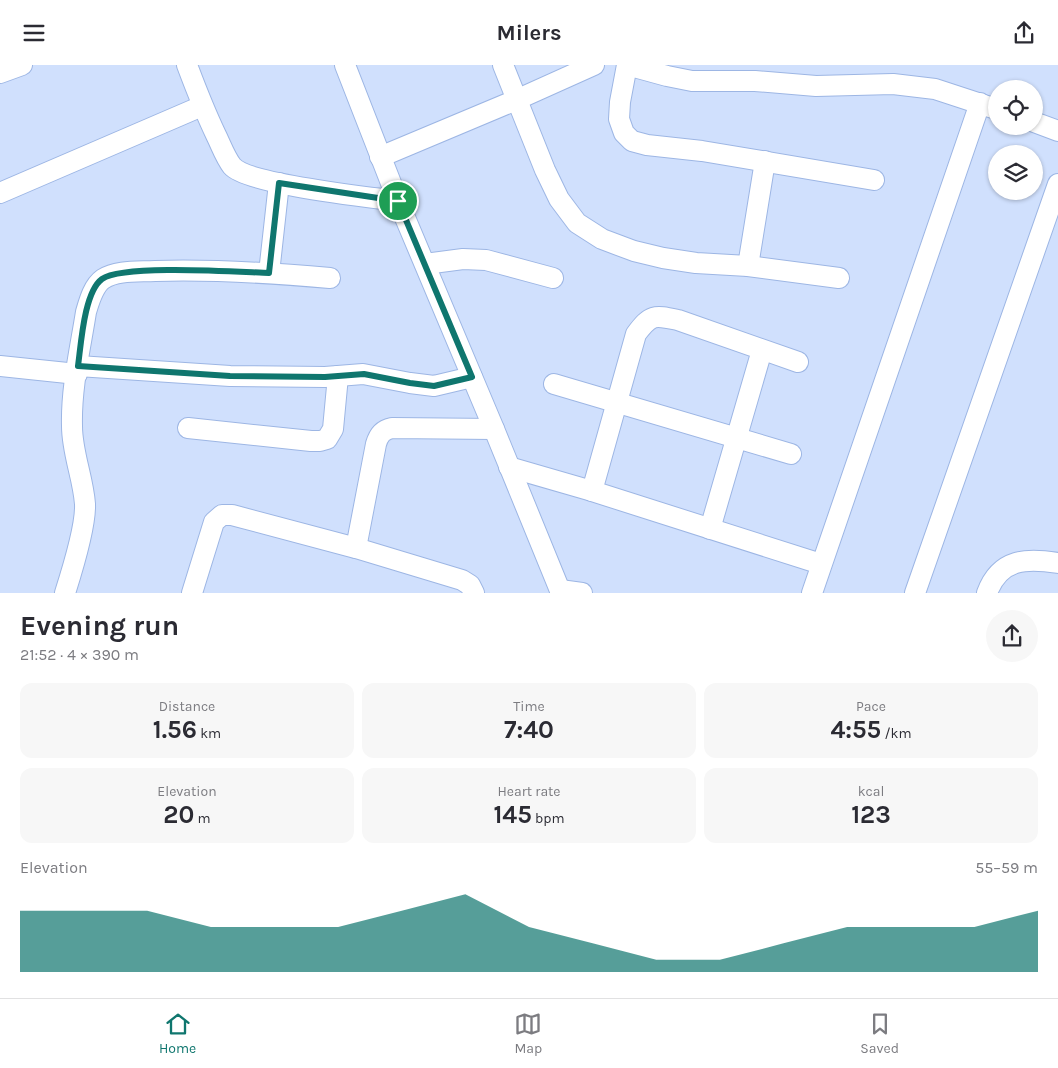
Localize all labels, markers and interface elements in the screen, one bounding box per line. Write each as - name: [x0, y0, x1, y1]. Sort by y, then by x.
- icon: menu: [20, 19, 48, 47]
- icon: share: [1010, 19, 1038, 47]
- text: Milers: [496, 20, 562, 46]
- map controls: [988, 80, 1043, 200]
- button: locate: [988, 80, 1043, 135]
- button: layers: [988, 145, 1043, 200]
- pin: [377, 180, 419, 222]
- icon: arrive: [384, 187, 412, 215]
- text: Evening run: [20, 609, 179, 642]
- button: share: [986, 610, 1038, 662]
- text: 21:52 · 4 × 390 m: [20, 645, 139, 664]
- text: Distance: [159, 698, 215, 715]
- text: Time: [513, 698, 545, 715]
- text: Pace: [856, 698, 886, 715]
- text: 1.56: [153, 715, 197, 744]
- text: 7:40: [504, 715, 554, 744]
- text: 4:55: [830, 715, 881, 744]
- text: km: [197, 725, 221, 742]
- text: /km: [881, 725, 912, 742]
- text: Elevation: [157, 783, 217, 800]
- text: Heart rate: [497, 783, 561, 800]
- text: kcal: [858, 783, 884, 800]
- text: 20: [163, 800, 194, 829]
- text: 145: [493, 800, 532, 829]
- text: 123: [851, 800, 891, 829]
- text: m: [194, 810, 211, 827]
- text: bpm: [532, 810, 565, 827]
- text: Elevation: [20, 858, 88, 877]
- text: 55–59 m: [975, 858, 1038, 877]
- tab: Home: [159, 1010, 196, 1057]
- tab: Map: [514, 1010, 542, 1057]
- tab: Saved: [860, 1010, 899, 1057]

